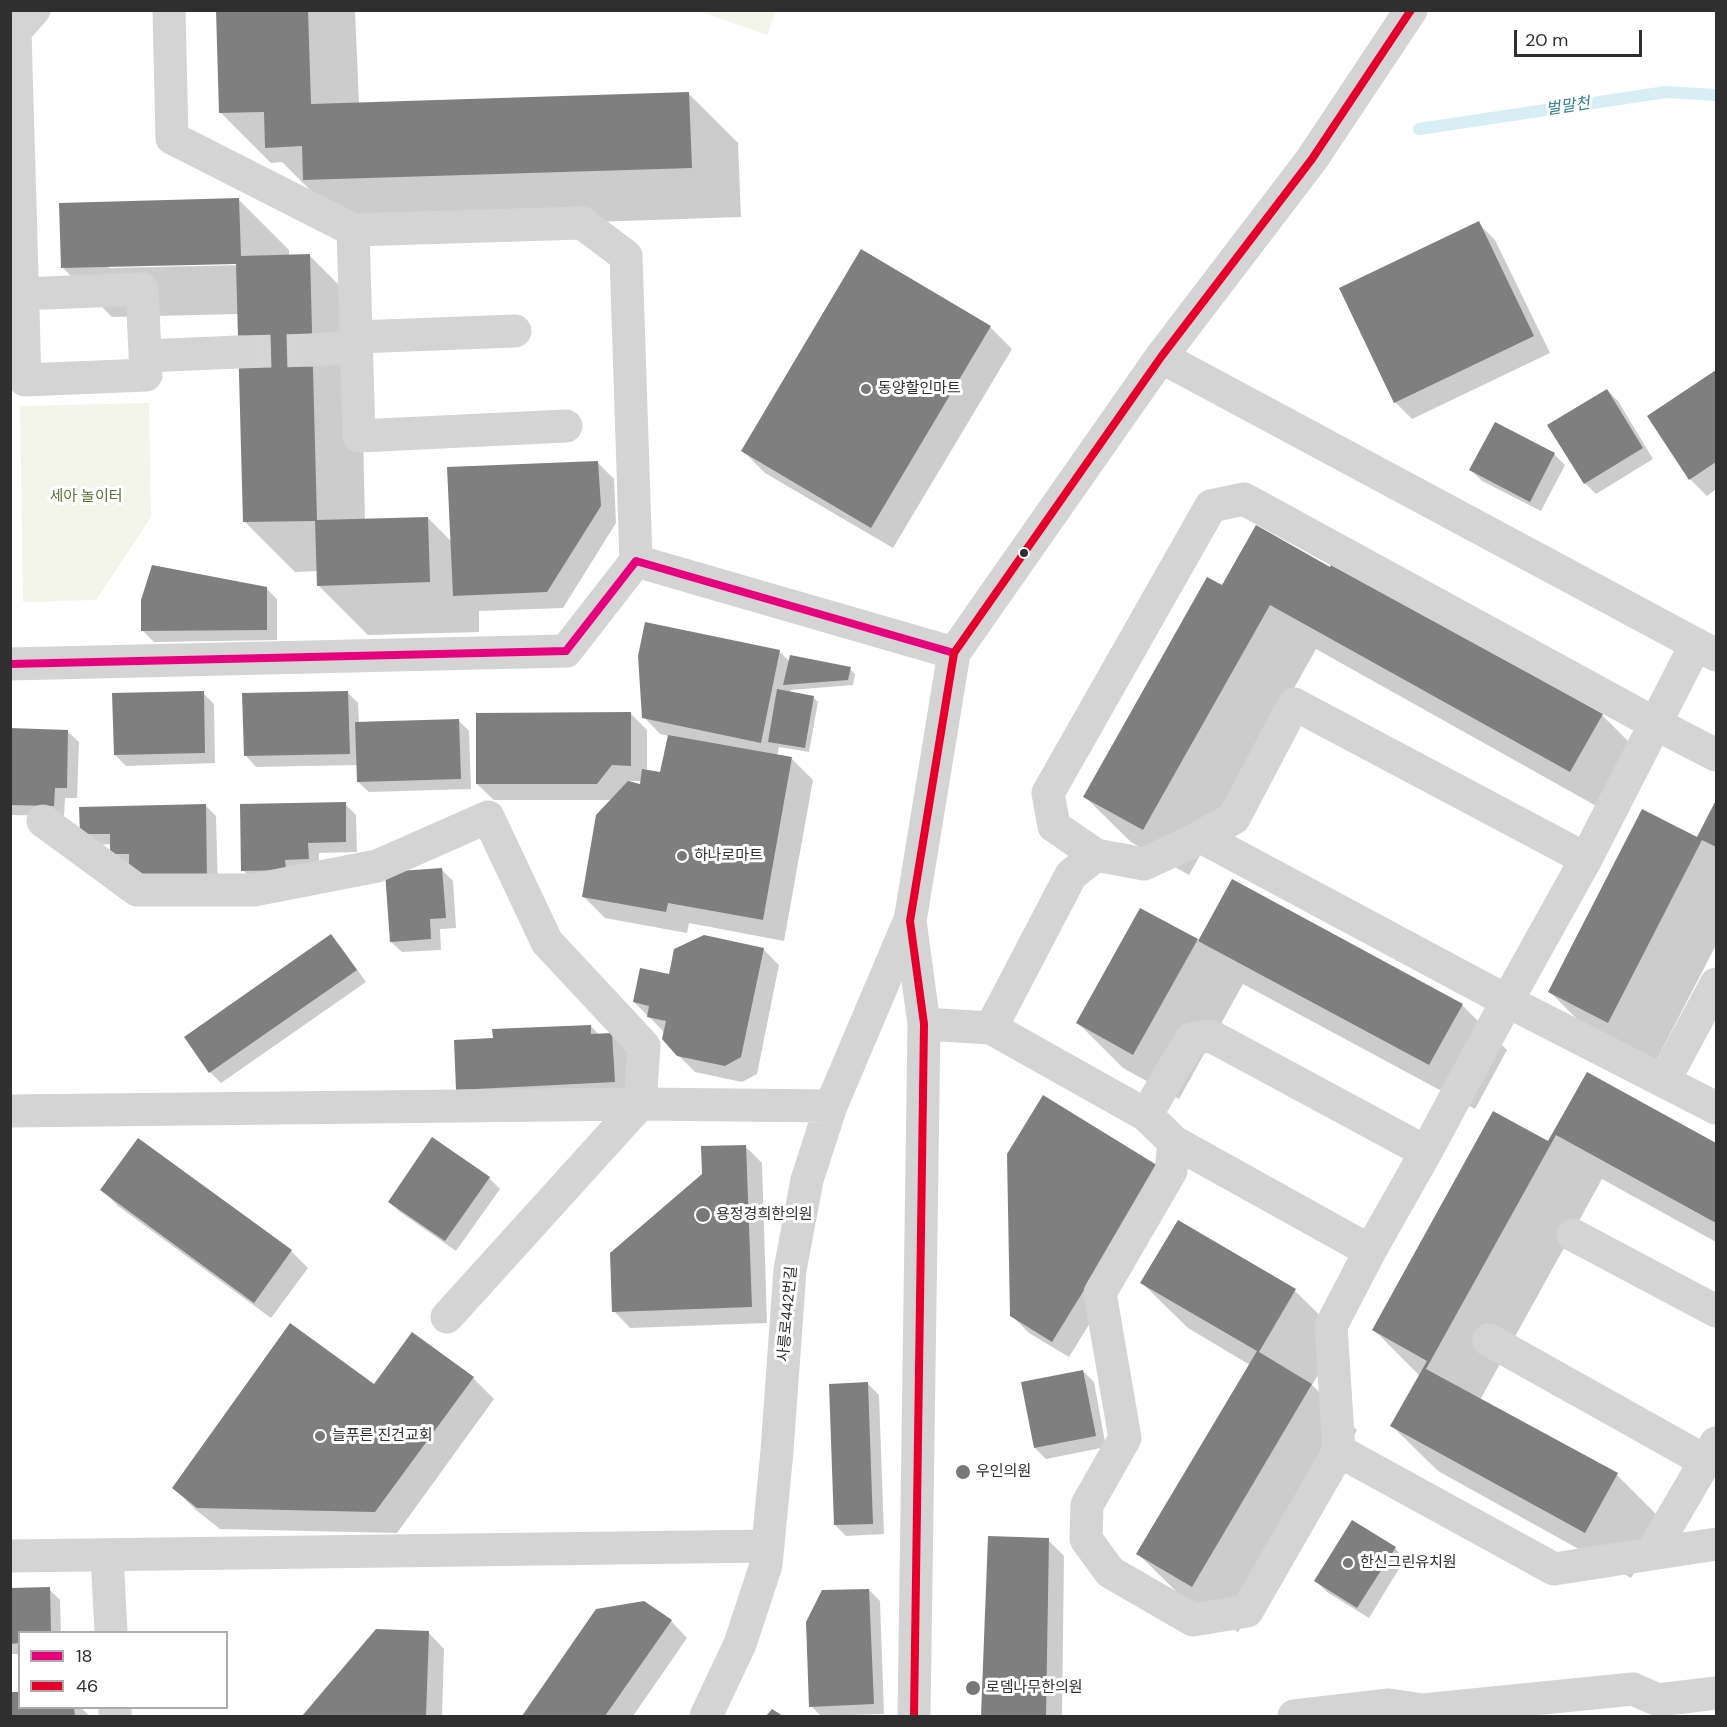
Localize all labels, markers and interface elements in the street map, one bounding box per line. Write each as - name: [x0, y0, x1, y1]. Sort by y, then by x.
- scale bar: [1517, 18, 1644, 56]
- text: 20 m: [1525, 28, 1568, 52]
- water label: 벌말천: [1545, 94, 1591, 120]
- place label: 동양할인마트: [878, 380, 961, 398]
- marker: 동양할인마트: [859, 382, 873, 396]
- park label: 세아 놀이터: [50, 488, 122, 506]
- unlabelled marker: [1018, 547, 1030, 559]
- place label: 하나로마트: [694, 847, 763, 865]
- marker: 하나로마트: [675, 849, 689, 863]
- marker: 용정경희한의원: [694, 1206, 712, 1224]
- place label: 용정경희한의원: [716, 1206, 813, 1224]
- street label: 사릉로442번길: [775, 1265, 801, 1363]
- place label: 늘푸른 진건교회: [332, 1427, 433, 1445]
- marker: 늘푸른 진건교회: [313, 1429, 327, 1443]
- marker: 우인의원: [954, 1463, 972, 1481]
- place label: 우인의원: [976, 1463, 1031, 1481]
- place label: 한신그린유치원: [1360, 1554, 1457, 1572]
- marker: 한신그린유치원: [1341, 1556, 1355, 1570]
- legend: [18, 1631, 228, 1709]
- text: 18: [76, 1644, 93, 1668]
- text: 46: [76, 1674, 98, 1698]
- marker: 로뎀나무한의원: [964, 1679, 982, 1697]
- place label: 로뎀나무한의원: [986, 1679, 1083, 1697]

